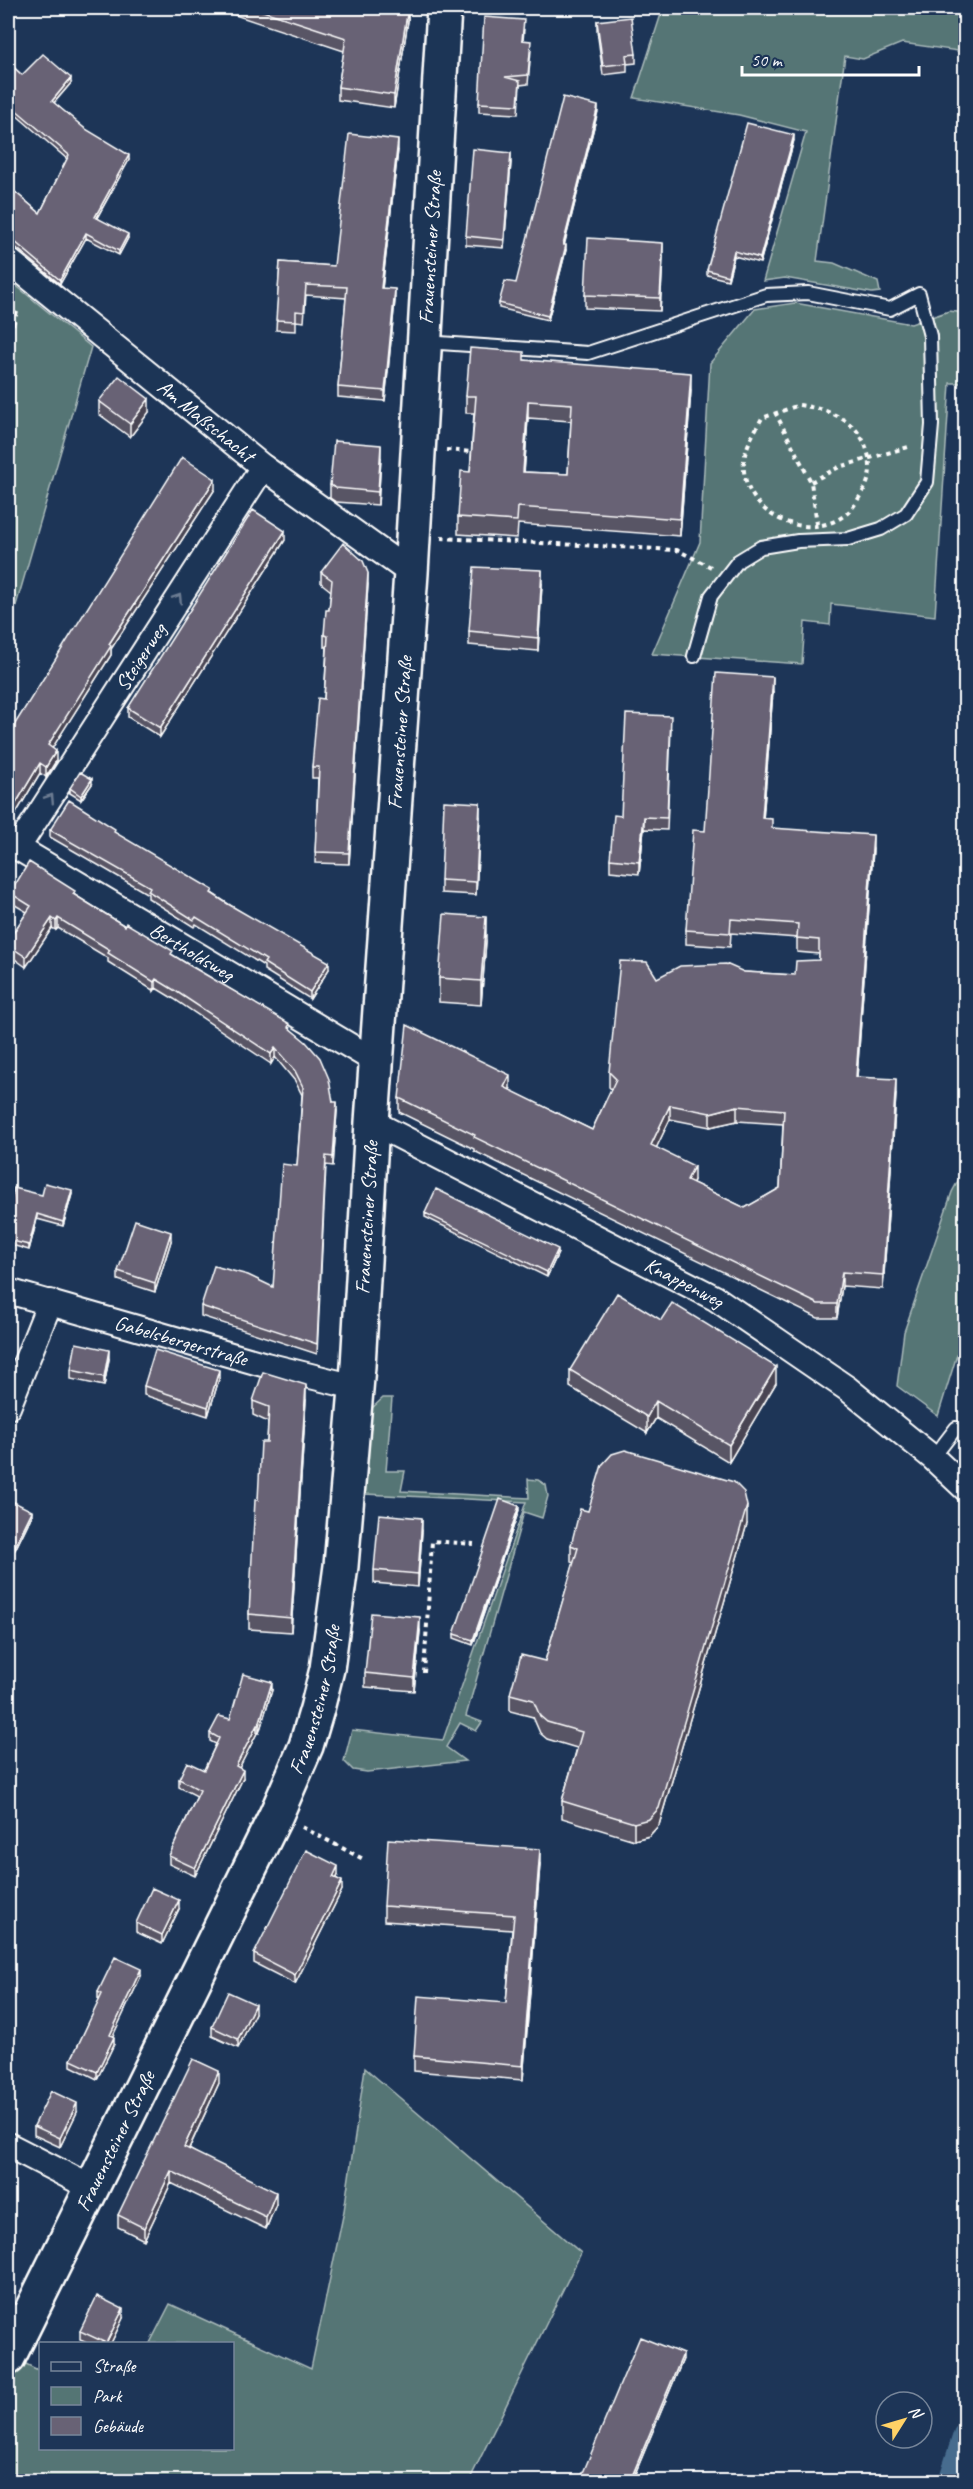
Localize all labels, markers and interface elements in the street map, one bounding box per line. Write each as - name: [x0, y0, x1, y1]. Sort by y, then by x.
- scale bar: [742, 39, 919, 77]
- text: 50 m: [751, 49, 784, 71]
- street label: Frauensteiner Straße: [413, 168, 448, 325]
- street label: Am Maßschacht: [152, 374, 262, 470]
- one-way arrow: [171, 594, 182, 605]
- street label: Steigerweg: [109, 617, 173, 696]
- street label: Frauensteiner Straße: [381, 653, 418, 810]
- one-way arrow: [43, 793, 54, 804]
- street label: Bertholdsweg: [145, 917, 240, 987]
- street label: Frauensteiner Straße: [349, 1138, 384, 1295]
- street label: Knappenweg: [640, 1251, 730, 1314]
- street label: Gabelsbergerstraße: [112, 1309, 252, 1373]
- street label: Frauensteiner Straße: [282, 1621, 346, 1778]
- street label: Frauensteiner Straße: [70, 2065, 162, 2216]
- legend: [39, 2342, 234, 2450]
- text: Straße: [93, 2355, 137, 2377]
- text: Park: [93, 2385, 123, 2407]
- north arrow: [874, 2390, 934, 2450]
- text: N: [904, 2402, 928, 2424]
- text: Gebäude: [93, 2415, 144, 2437]

